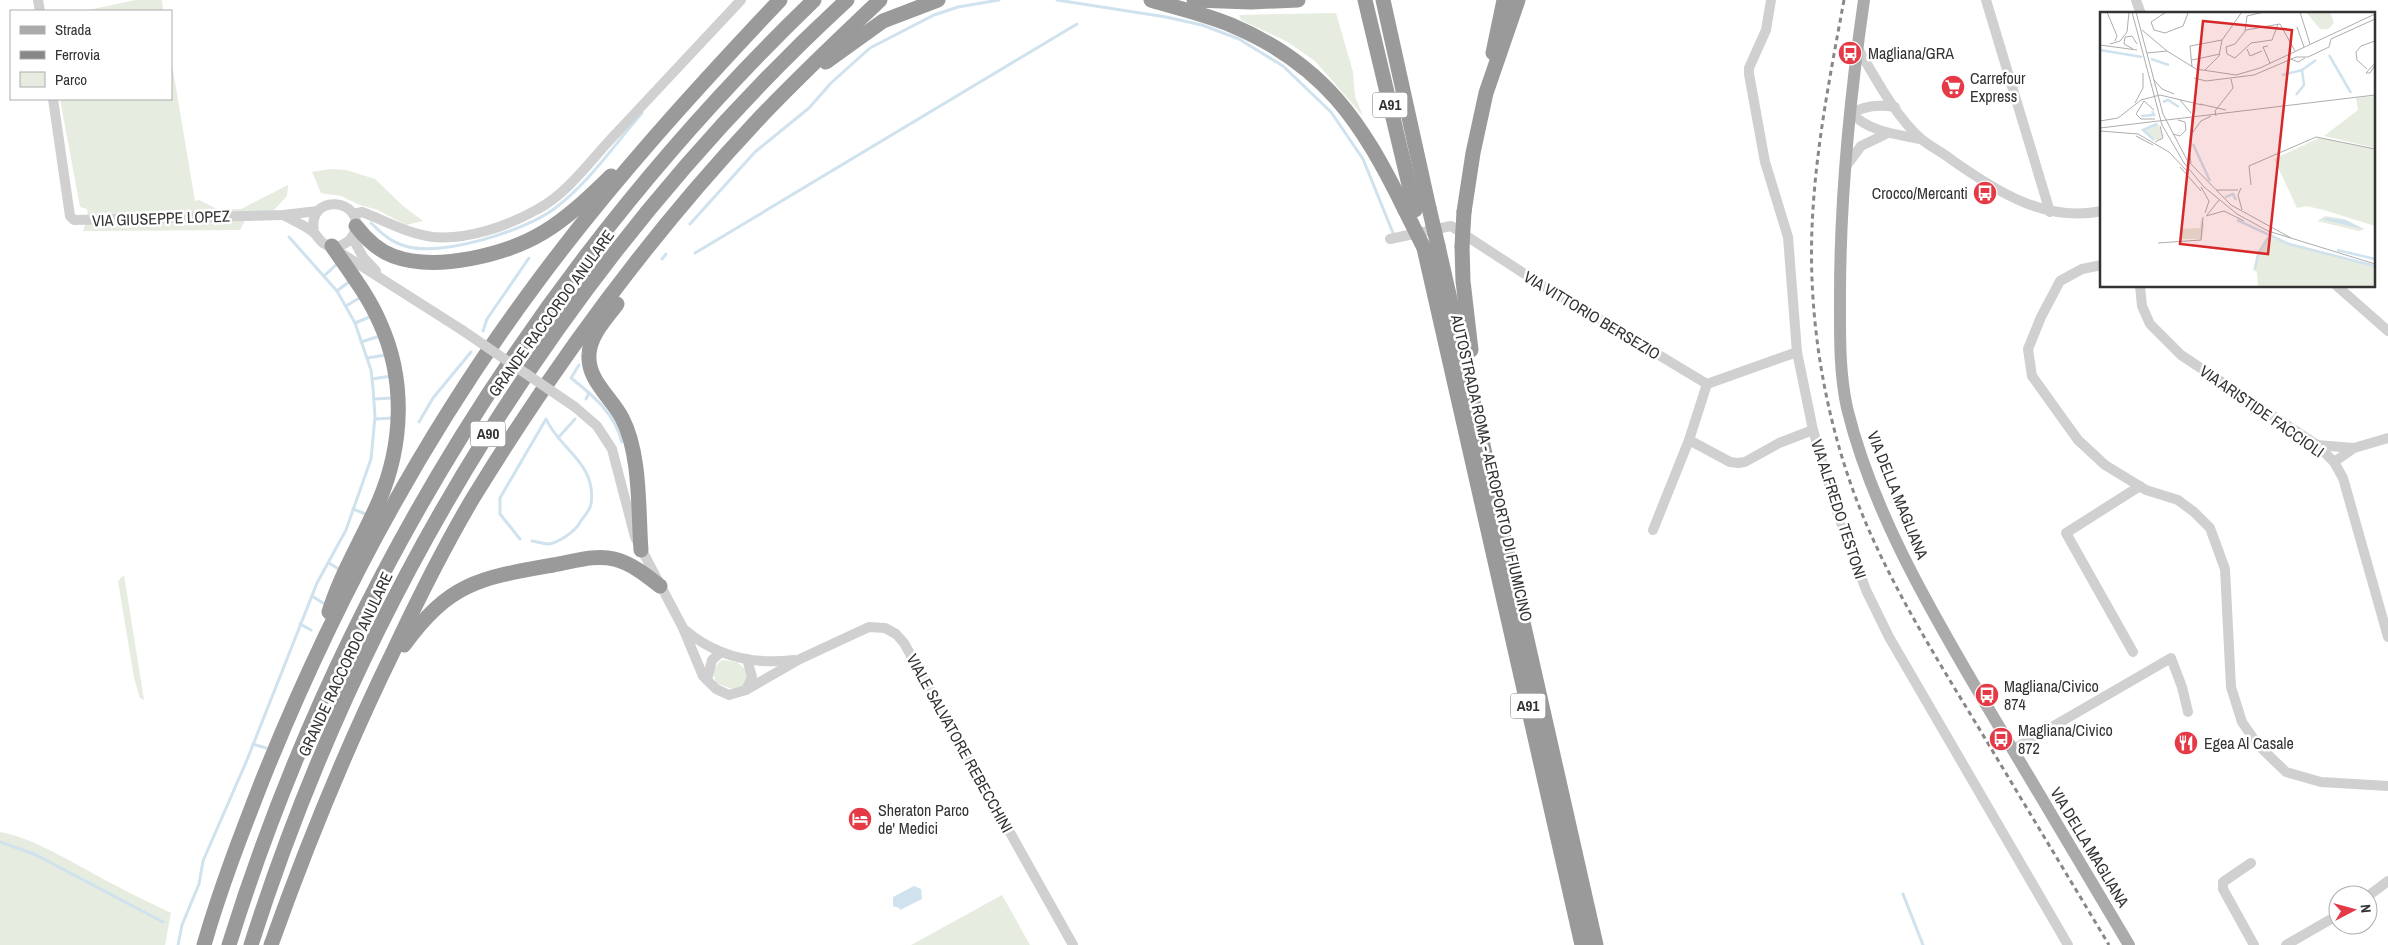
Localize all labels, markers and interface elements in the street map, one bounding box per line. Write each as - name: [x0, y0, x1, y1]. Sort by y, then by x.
- legend: [10, 10, 172, 100]
- inset map: [2100, 12, 2376, 288]
- text: Strada: [55, 19, 91, 40]
- bus stop icon: Magliana/GRA: [1837, 40, 1863, 66]
- place label: Magliana/GRA: [1868, 42, 1954, 64]
- text: Ferrovia: [55, 44, 100, 65]
- place label: Carrefour Express: [1970, 67, 2026, 107]
- text: Parco: [55, 69, 87, 90]
- supermarket icon: Carrefour Express: [1940, 74, 1966, 100]
- road number: A91: [1372, 92, 1408, 118]
- bus stop icon: Crocco/Mercanti: [1972, 180, 1998, 206]
- place label: Crocco/Mercanti: [1872, 182, 1968, 204]
- street label: VIA GIUSEPPE LOPEZ: [92, 205, 230, 231]
- street label: GRANDE RACCORDO ANULARE: [483, 225, 619, 401]
- street label: VIA VITTORIO BERSEZIO: [1520, 265, 1664, 365]
- street label: AUTOSTRADA ROMA - AEROPORTO DI FIUMICINO: [1446, 311, 1538, 624]
- street label: VIA ARISTIDE FACCIOLI: [2195, 360, 2329, 462]
- road number: A90: [470, 422, 506, 446]
- street label: VIA DELLA MAGLIANA: [1862, 428, 1934, 563]
- street label: VIA ALFREDO TESTONI: [1806, 436, 1872, 582]
- street label: GRANDE RACCORDO ANULARE: [293, 568, 397, 760]
- street label: VIALE SALVATORE REBECCHINI: [902, 650, 1018, 836]
- place label: Magliana/Civico 874: [2004, 675, 2099, 715]
- bus stop icon: Magliana/Civico 874: [1974, 682, 2000, 708]
- road number: A91: [1510, 694, 1546, 718]
- place label: Magliana/Civico 872: [2018, 719, 2113, 759]
- bus stop icon: Magliana/Civico 872: [1988, 726, 2014, 752]
- restaurant icon: Egea Al Casale: [2173, 730, 2199, 756]
- place label: Egea Al Casale: [2204, 732, 2294, 754]
- street label: VIA DELLA MAGLIANA: [2045, 783, 2135, 911]
- place label: Sheraton Parco de' Medici: [878, 799, 969, 839]
- hotel icon: Sheraton Parco de' Medici: [847, 806, 873, 832]
- north arrow: [2328, 885, 2378, 935]
- text: N: [2357, 904, 2375, 914]

